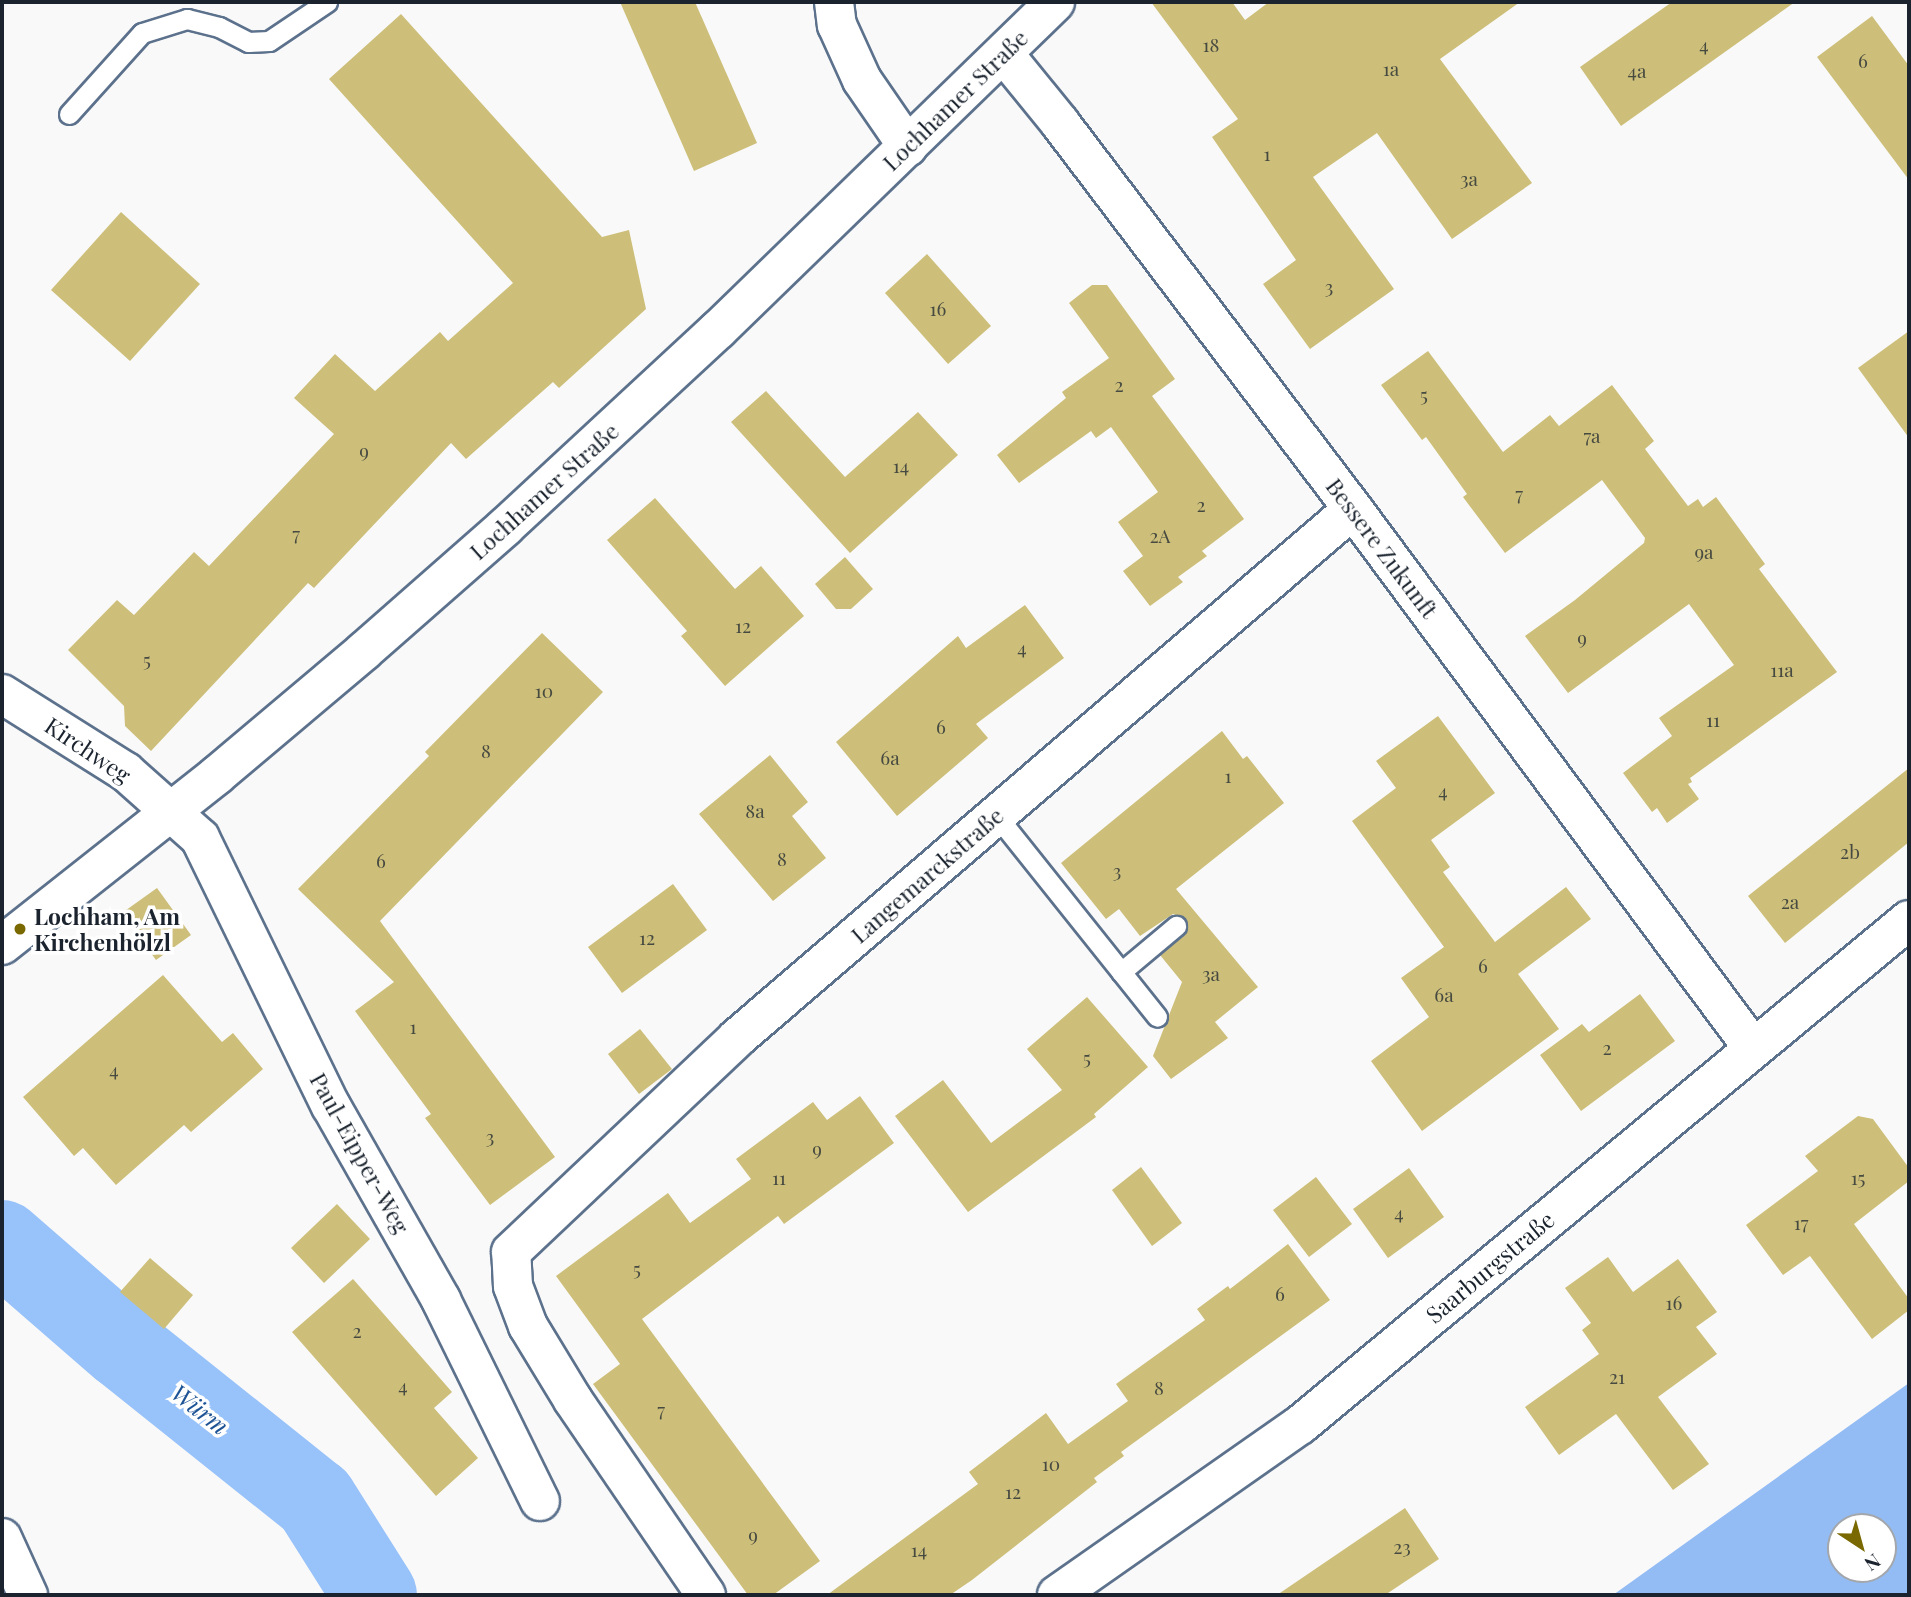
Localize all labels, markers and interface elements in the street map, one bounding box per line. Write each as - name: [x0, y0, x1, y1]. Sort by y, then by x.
- street label: Lochhamer Straße: [877, 24, 1033, 176]
- house number: 18: [1203, 34, 1219, 56]
- house number: 4: [1699, 34, 1709, 56]
- house number: 6: [1858, 50, 1868, 72]
- house number: 1a: [1383, 58, 1399, 80]
- house number: 4a: [1628, 60, 1646, 82]
- house number: 1: [1263, 143, 1271, 165]
- house number: 3a: [1460, 168, 1478, 190]
- house number: 3: [1325, 276, 1333, 298]
- house number: 16: [930, 298, 946, 320]
- house number: 2: [1114, 374, 1124, 396]
- house number: 5: [1420, 384, 1428, 406]
- street label: Lochhamer Straße: [464, 417, 624, 565]
- house number: 7a: [1583, 425, 1601, 447]
- house number: 9: [359, 440, 369, 462]
- house number: 14: [893, 455, 909, 477]
- street label: Bessere Zukunft: [1321, 473, 1443, 623]
- house number: 7: [1515, 483, 1523, 505]
- house number: 2: [1196, 494, 1206, 516]
- house number: 7: [292, 523, 300, 545]
- house number: 2A: [1149, 525, 1171, 547]
- house number: 9a: [1694, 541, 1714, 563]
- house number: 12: [735, 615, 751, 637]
- house number: 9: [1577, 627, 1587, 649]
- house number: 4: [1017, 637, 1027, 659]
- house number: 5: [143, 649, 151, 671]
- house number: 11a: [1770, 659, 1794, 681]
- house number: 10: [535, 680, 553, 702]
- house number: 11: [1706, 709, 1720, 731]
- street label: Kirchweg: [40, 711, 136, 789]
- house number: 6: [936, 716, 946, 738]
- house number: 8: [481, 740, 491, 762]
- house number: 6a: [880, 747, 900, 769]
- house number: 1: [1224, 765, 1232, 787]
- house number: 4: [1438, 780, 1448, 802]
- house number: 8a: [745, 800, 765, 822]
- street label: Langemarckstraße: [845, 801, 1009, 949]
- house number: 2b: [1840, 841, 1860, 863]
- house number: 8: [777, 848, 787, 870]
- house number: 6: [376, 850, 386, 872]
- house number: 3: [1113, 860, 1121, 882]
- house number: 2a: [1781, 891, 1799, 913]
- place label: Lochham, Am Kirchenhölzl: [34, 902, 181, 956]
- marker: Lochham, Am Kirchenhölzl: [12, 921, 28, 937]
- house number: 12: [639, 927, 655, 949]
- house number: 6: [1478, 955, 1488, 977]
- house number: 3a: [1202, 963, 1220, 985]
- house number: 6a: [1434, 984, 1454, 1006]
- house number: 1: [409, 1016, 417, 1038]
- house number: 2: [1602, 1037, 1612, 1059]
- house number: 5: [1083, 1047, 1091, 1069]
- house number: 4: [109, 1059, 119, 1081]
- street label: Paul-Eipper-Weg: [304, 1068, 416, 1238]
- house number: 3: [486, 1126, 494, 1148]
- house number: 9: [812, 1138, 822, 1160]
- house number: 11: [772, 1167, 786, 1189]
- house number: 15: [1851, 1167, 1865, 1189]
- house number: 4: [1394, 1202, 1404, 1224]
- street label: Saarburgstraße: [1420, 1205, 1560, 1329]
- house number: 17: [1794, 1212, 1808, 1234]
- house number: 5: [633, 1258, 641, 1280]
- house number: 6: [1275, 1283, 1285, 1305]
- house number: 16: [1666, 1292, 1682, 1314]
- house number: 2: [352, 1320, 362, 1342]
- house number: 21: [1609, 1366, 1625, 1388]
- house number: 4: [398, 1375, 408, 1397]
- house number: 8: [1154, 1377, 1164, 1399]
- water label: Würm: [166, 1378, 234, 1440]
- house number: 7: [657, 1399, 665, 1421]
- house number: 10: [1042, 1453, 1060, 1475]
- house number: 12: [1005, 1481, 1021, 1503]
- north arrow: [1827, 1513, 1897, 1583]
- house number: 9: [748, 1524, 758, 1546]
- house number: 23: [1393, 1536, 1411, 1558]
- house number: 14: [911, 1539, 927, 1561]
- text: N: [1860, 1549, 1886, 1578]

